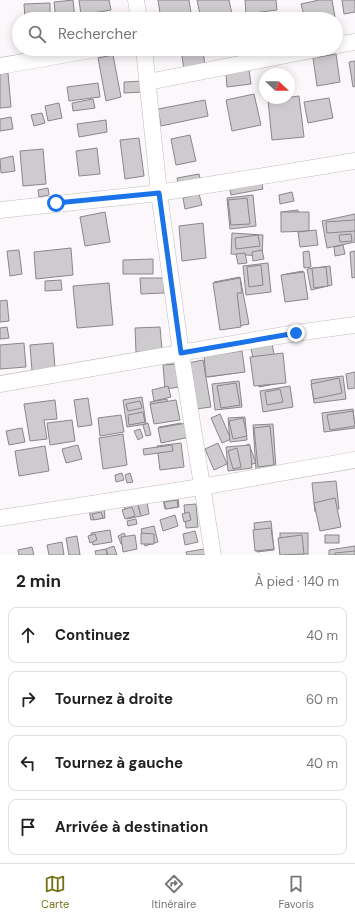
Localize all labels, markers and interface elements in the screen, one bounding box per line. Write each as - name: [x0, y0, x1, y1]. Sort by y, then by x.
- search box: [12, 12, 343, 56]
- icon: search: [26, 23, 48, 45]
- text: Rechercher: [58, 24, 137, 44]
- north arrow: [259, 68, 295, 104]
- route start: [47, 194, 65, 212]
- route end: [287, 324, 305, 342]
- text: 2 min: [16, 570, 61, 592]
- text: À pied · 140 m: [255, 573, 339, 590]
- icon: ahead: [17, 624, 39, 646]
- text: Continuez: [55, 625, 130, 645]
- text: 40 m: [306, 627, 338, 644]
- icon: right: [17, 688, 39, 710]
- text: Tournez à droite: [55, 689, 173, 709]
- text: 60 m: [306, 691, 338, 708]
- icon: left: [17, 752, 39, 774]
- text: Tournez à gauche: [55, 753, 183, 773]
- text: 40 m: [306, 755, 338, 772]
- icon: arrive: [17, 816, 39, 838]
- text: Arrivée à destination: [55, 817, 208, 837]
- tab: Carte: [41, 873, 69, 911]
- tab: Itinéraire: [151, 873, 196, 911]
- tab: Favoris: [278, 873, 314, 911]

